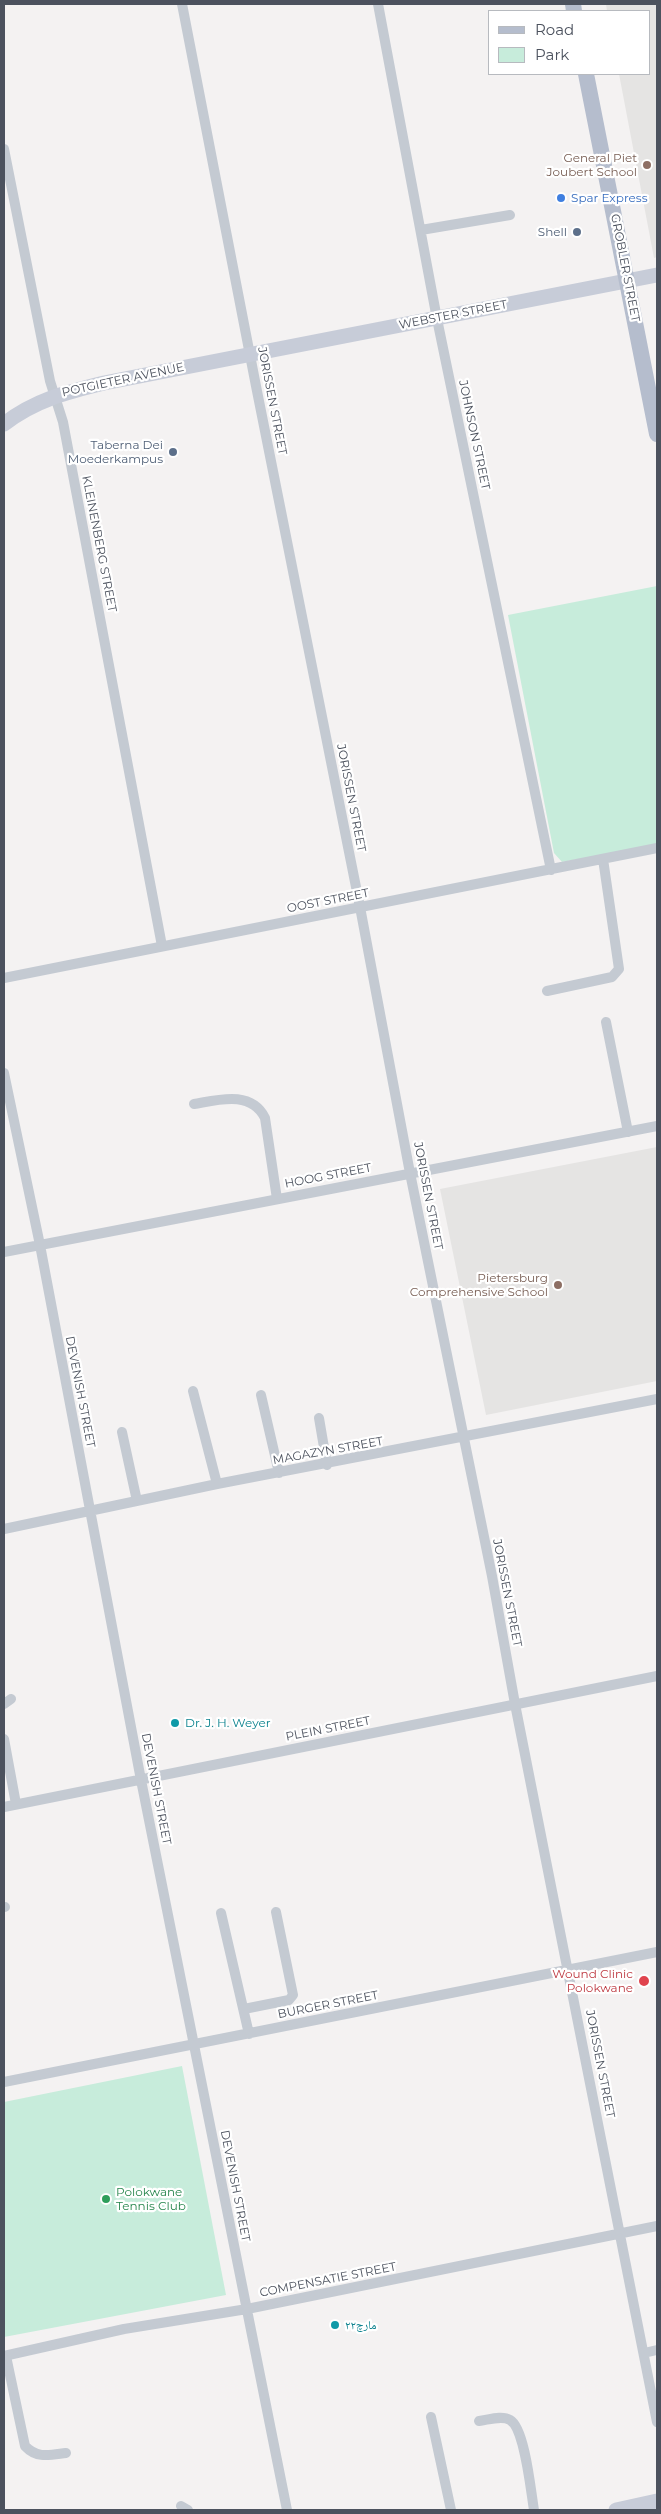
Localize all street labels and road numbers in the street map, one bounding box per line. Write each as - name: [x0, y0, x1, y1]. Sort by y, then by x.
- street label: GROBLER STREET: [607, 213, 643, 323]
- street label: WEBSTER STREET: [398, 297, 508, 333]
- street label: JORISSEN STREET: [254, 346, 290, 456]
- street label: POTGIETER AVENUE: [61, 360, 185, 400]
- street label: JOHNSON STREET: [455, 379, 493, 491]
- street label: KLEINENBERG STREET: [79, 475, 119, 613]
- street label: JORISSEN STREET: [333, 743, 369, 853]
- street label: OOST STREET: [286, 886, 370, 916]
- street label: JORISSEN STREET: [410, 1141, 446, 1251]
- street label: HOOG STREET: [283, 1161, 373, 1191]
- street label: DEVENISH STREET: [62, 1335, 98, 1449]
- street label: MAGAZYN STREET: [272, 1434, 384, 1468]
- street label: JORISSEN STREET: [489, 1538, 525, 1648]
- street label: PLEIN STREET: [284, 1714, 372, 1744]
- street label: DEVENISH STREET: [138, 1732, 174, 1846]
- street label: BURGER STREET: [277, 1988, 379, 2022]
- street label: JORISSEN STREET: [582, 2009, 618, 2119]
- street label: DEVENISH STREET: [217, 2129, 253, 2243]
- street label: COMPENSATIE STREET: [258, 2260, 398, 2300]

